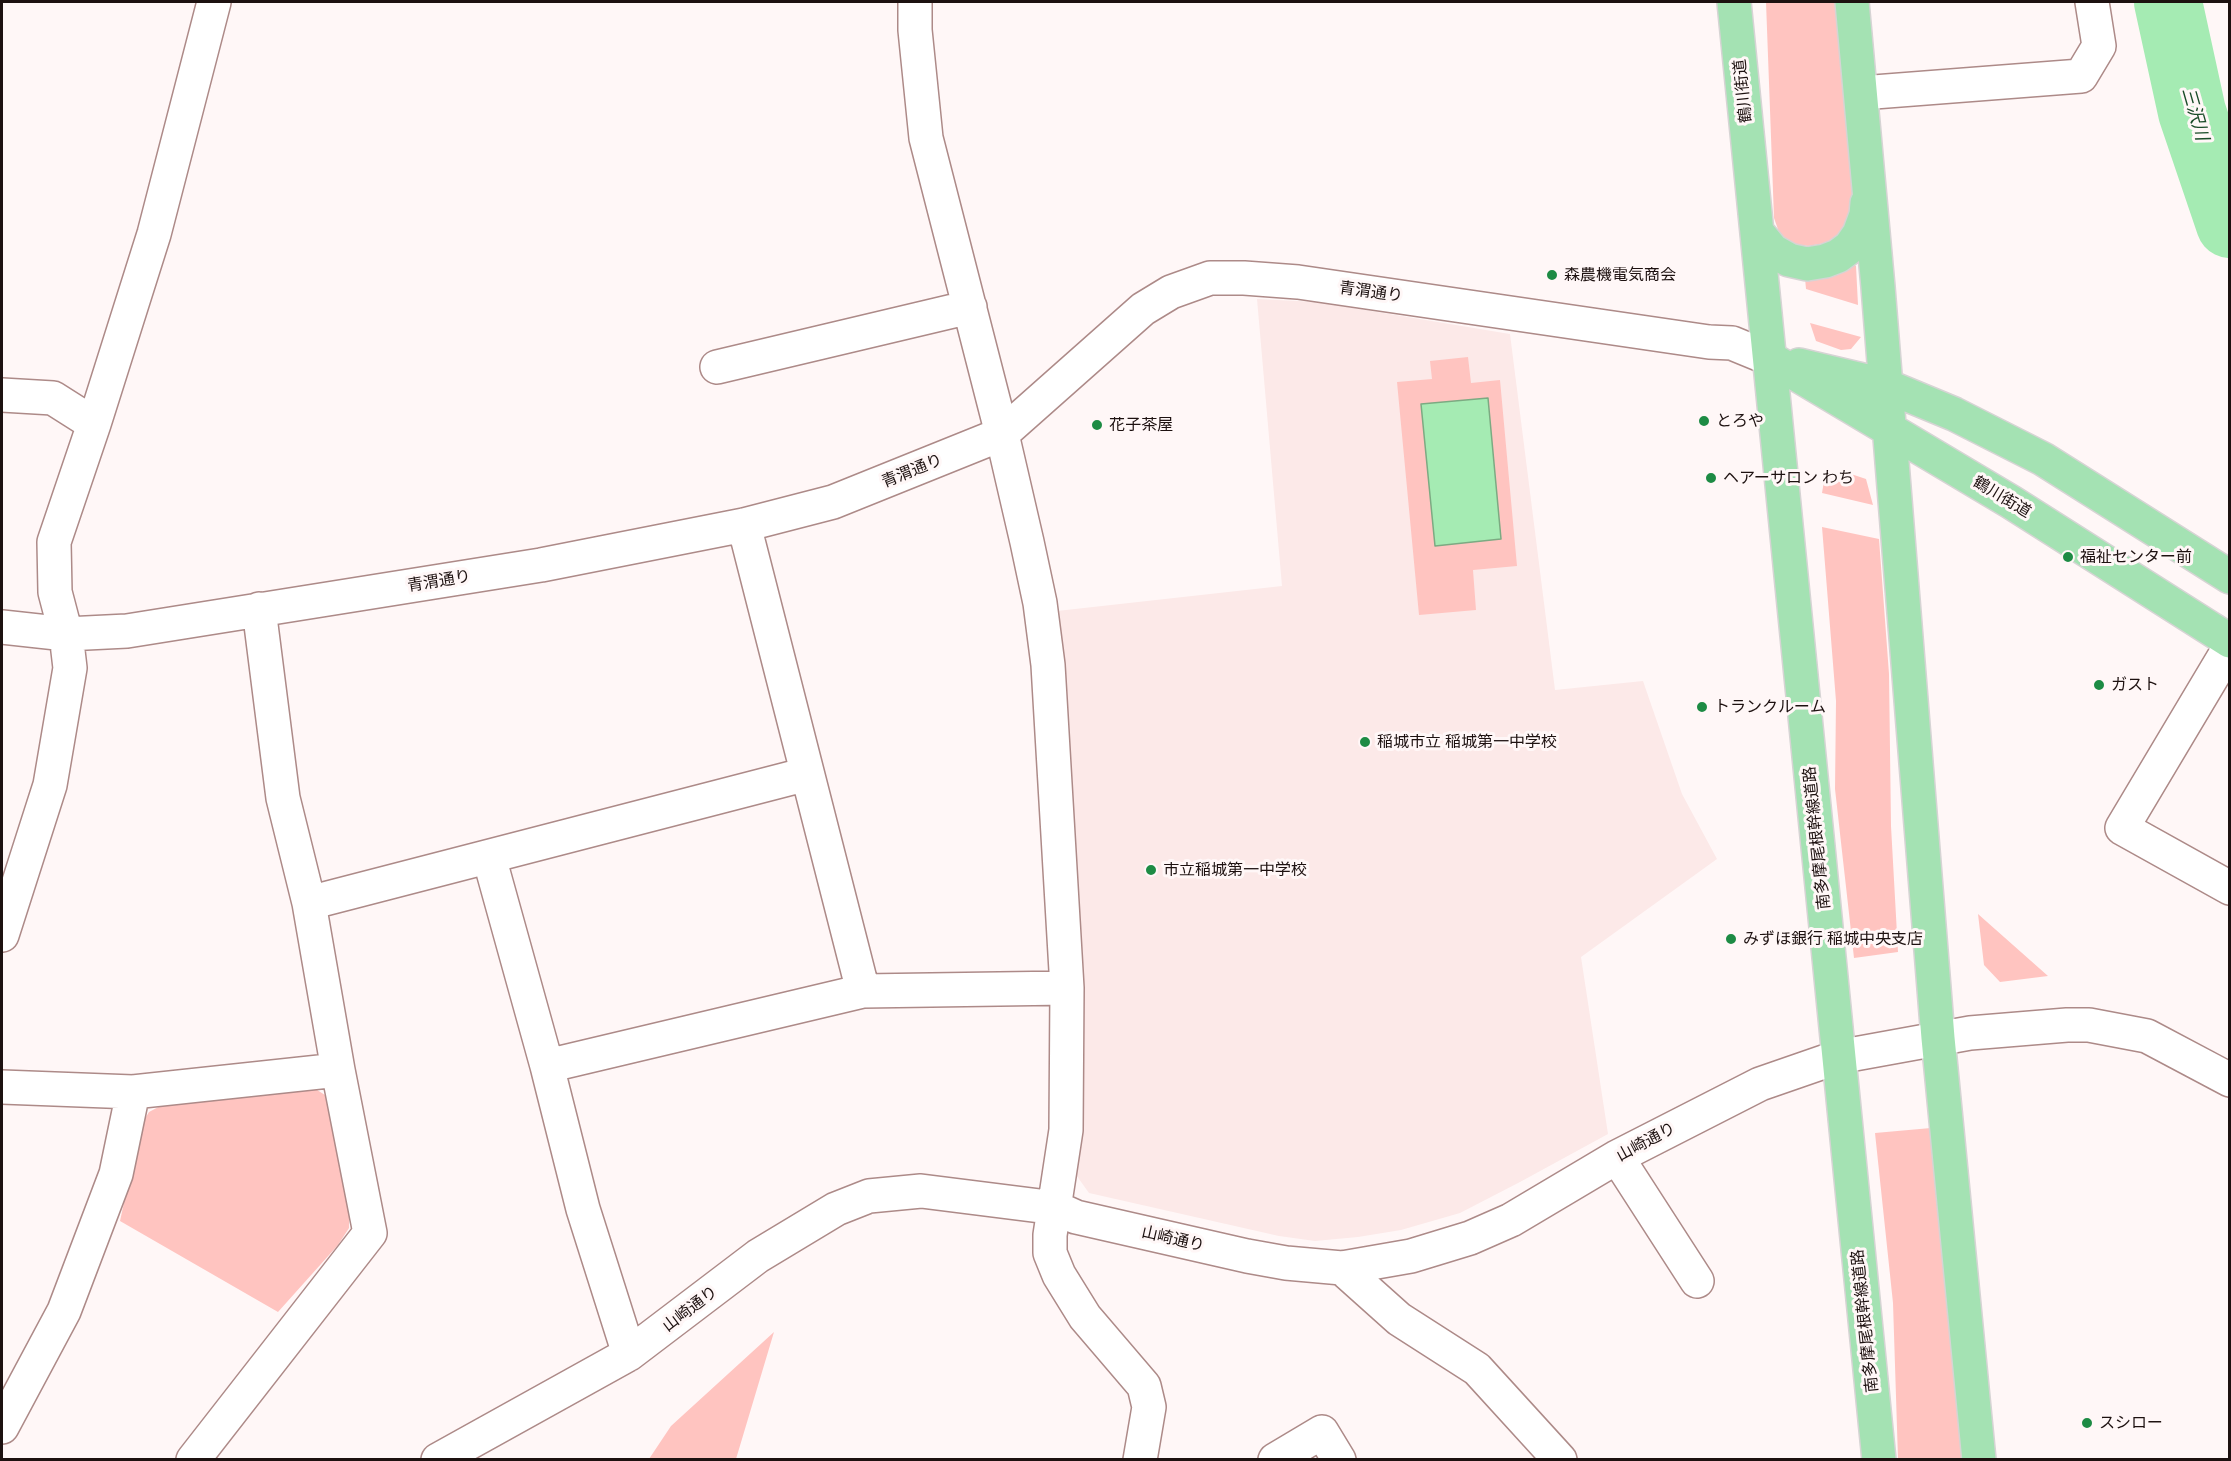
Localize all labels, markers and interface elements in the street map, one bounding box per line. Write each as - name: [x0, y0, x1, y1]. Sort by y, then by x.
- street label: 鶴川街道: [1730, 58, 1756, 124]
- water label: 三沢川: [2177, 85, 2213, 143]
- place label: 森農機電気商会: [1564, 265, 1676, 285]
- marker: 森農機電気商会: [1545, 268, 1559, 282]
- street label: 青渭通り: [1338, 278, 1404, 306]
- place label: とろや: [1716, 411, 1764, 431]
- marker: とろや: [1697, 414, 1711, 428]
- place label: 花子茶屋: [1109, 415, 1173, 435]
- marker: 花子茶屋: [1090, 418, 1104, 432]
- street label: 青渭通り: [879, 450, 945, 492]
- place label: ヘアーサロン わち: [1723, 468, 1854, 488]
- marker: ヘアーサロン わち: [1704, 471, 1718, 485]
- street label: 鶴川街道: [1970, 472, 2034, 522]
- place label: 福祉センター前: [2080, 547, 2192, 567]
- marker: 福祉センター前: [2061, 550, 2075, 564]
- street label: 青渭通り: [406, 567, 472, 595]
- place label: ガスト: [2111, 675, 2159, 695]
- marker: ガスト: [2092, 678, 2106, 692]
- place label: トランクルーム: [1714, 697, 1826, 717]
- marker: トランクルーム: [1695, 700, 1709, 714]
- place label: 稲城市立 稲城第一中学校: [1377, 732, 1557, 752]
- marker: 稲城市立 稲城第一中学校: [1358, 735, 1372, 749]
- street label: 南多摩尾根幹線道路: [1800, 765, 1834, 911]
- place label: 市立稲城第一中学校: [1163, 860, 1307, 880]
- marker: 市立稲城第一中学校: [1144, 863, 1158, 877]
- place label: みずほ銀行 稲城中央支店: [1743, 929, 1923, 949]
- marker: みずほ銀行 稲城中央支店: [1724, 932, 1738, 946]
- street label: 山崎通り: [1613, 1119, 1679, 1165]
- street label: 山崎通り: [1140, 1222, 1206, 1256]
- street label: 南多摩尾根幹線道路: [1848, 1248, 1882, 1394]
- street label: 山崎通り: [659, 1282, 721, 1336]
- place label: スシロー: [2099, 1413, 2163, 1433]
- marker: スシロー: [2080, 1416, 2094, 1430]

